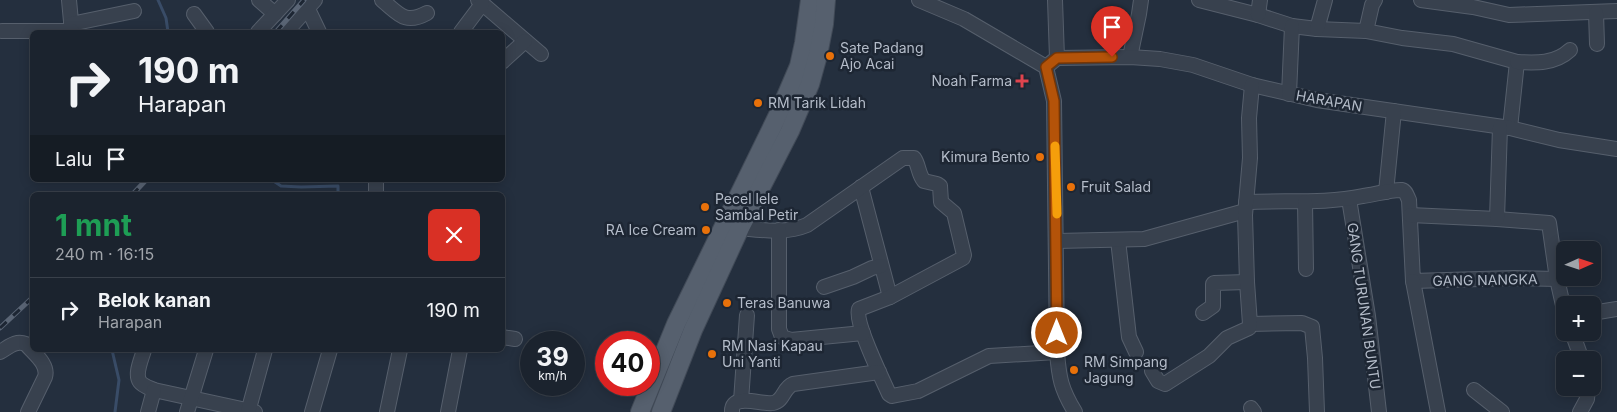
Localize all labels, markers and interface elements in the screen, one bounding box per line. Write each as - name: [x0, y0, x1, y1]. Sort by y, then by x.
- pin: [1091, 6, 1133, 57]
- icon: arrive: [1098, 13, 1126, 41]
- place label: Sate Padang Ajo Acai: [840, 39, 923, 72]
- text: 190 m: [138, 49, 240, 91]
- icon: right: [55, 50, 120, 115]
- marker: Sate Padang Ajo Acai: [824, 50, 836, 62]
- place label: Noah Farma: [931, 72, 1012, 89]
- marker: Noah Farma: [1016, 75, 1028, 87]
- street label: HARAPAN: [1295, 86, 1363, 115]
- text: Harapan: [138, 91, 226, 117]
- place label: RM Tarik Lidah: [768, 94, 866, 111]
- marker: RM Tarik Lidah: [752, 97, 764, 109]
- icon: arrive: [102, 145, 130, 173]
- text: Lalu: [55, 148, 92, 171]
- place label: Kimura Bento: [941, 148, 1030, 165]
- marker: Kimura Bento: [1034, 151, 1046, 163]
- place label: Fruit Salad: [1081, 178, 1151, 195]
- marker: Fruit Salad: [1065, 181, 1077, 193]
- place label: Pecel lele Sambal Petir: [715, 190, 798, 223]
- marker: Pecel lele Sambal Petir: [699, 201, 711, 213]
- text: 1 mnt: [55, 207, 132, 243]
- button: close: [428, 209, 480, 261]
- place label: RA Ice Cream: [606, 221, 696, 238]
- street label: GANG TURUNAN BUNTU: [1344, 222, 1385, 390]
- marker: RA Ice Cream: [700, 224, 712, 236]
- north arrow: [1556, 241, 1601, 286]
- map controls: [1556, 241, 1601, 396]
- text: 240 m · 16:15: [55, 244, 154, 264]
- street label: GANG NANGKA: [1432, 270, 1538, 289]
- text: Belok kanan: [98, 289, 211, 312]
- place label: Teras Banuwa: [737, 294, 830, 311]
- icon: right: [55, 296, 83, 324]
- button: +: [1556, 296, 1601, 341]
- marker: Teras Banuwa: [721, 297, 733, 309]
- text: 190 m: [427, 299, 480, 322]
- position arrow: [1030, 306, 1082, 358]
- text: Harapan: [98, 312, 162, 332]
- speed limit sign: 40: [595, 331, 660, 396]
- place label: RM Nasi Kapau Uni Yanti: [722, 337, 823, 370]
- text: 39: [536, 342, 569, 372]
- marker: RM Nasi Kapau Uni Yanti: [706, 348, 718, 360]
- button: −: [1556, 351, 1601, 396]
- place label: RM Simpang Jagung: [1084, 353, 1168, 386]
- marker: RM Simpang Jagung: [1068, 364, 1080, 376]
- text: km/h: [538, 368, 567, 383]

